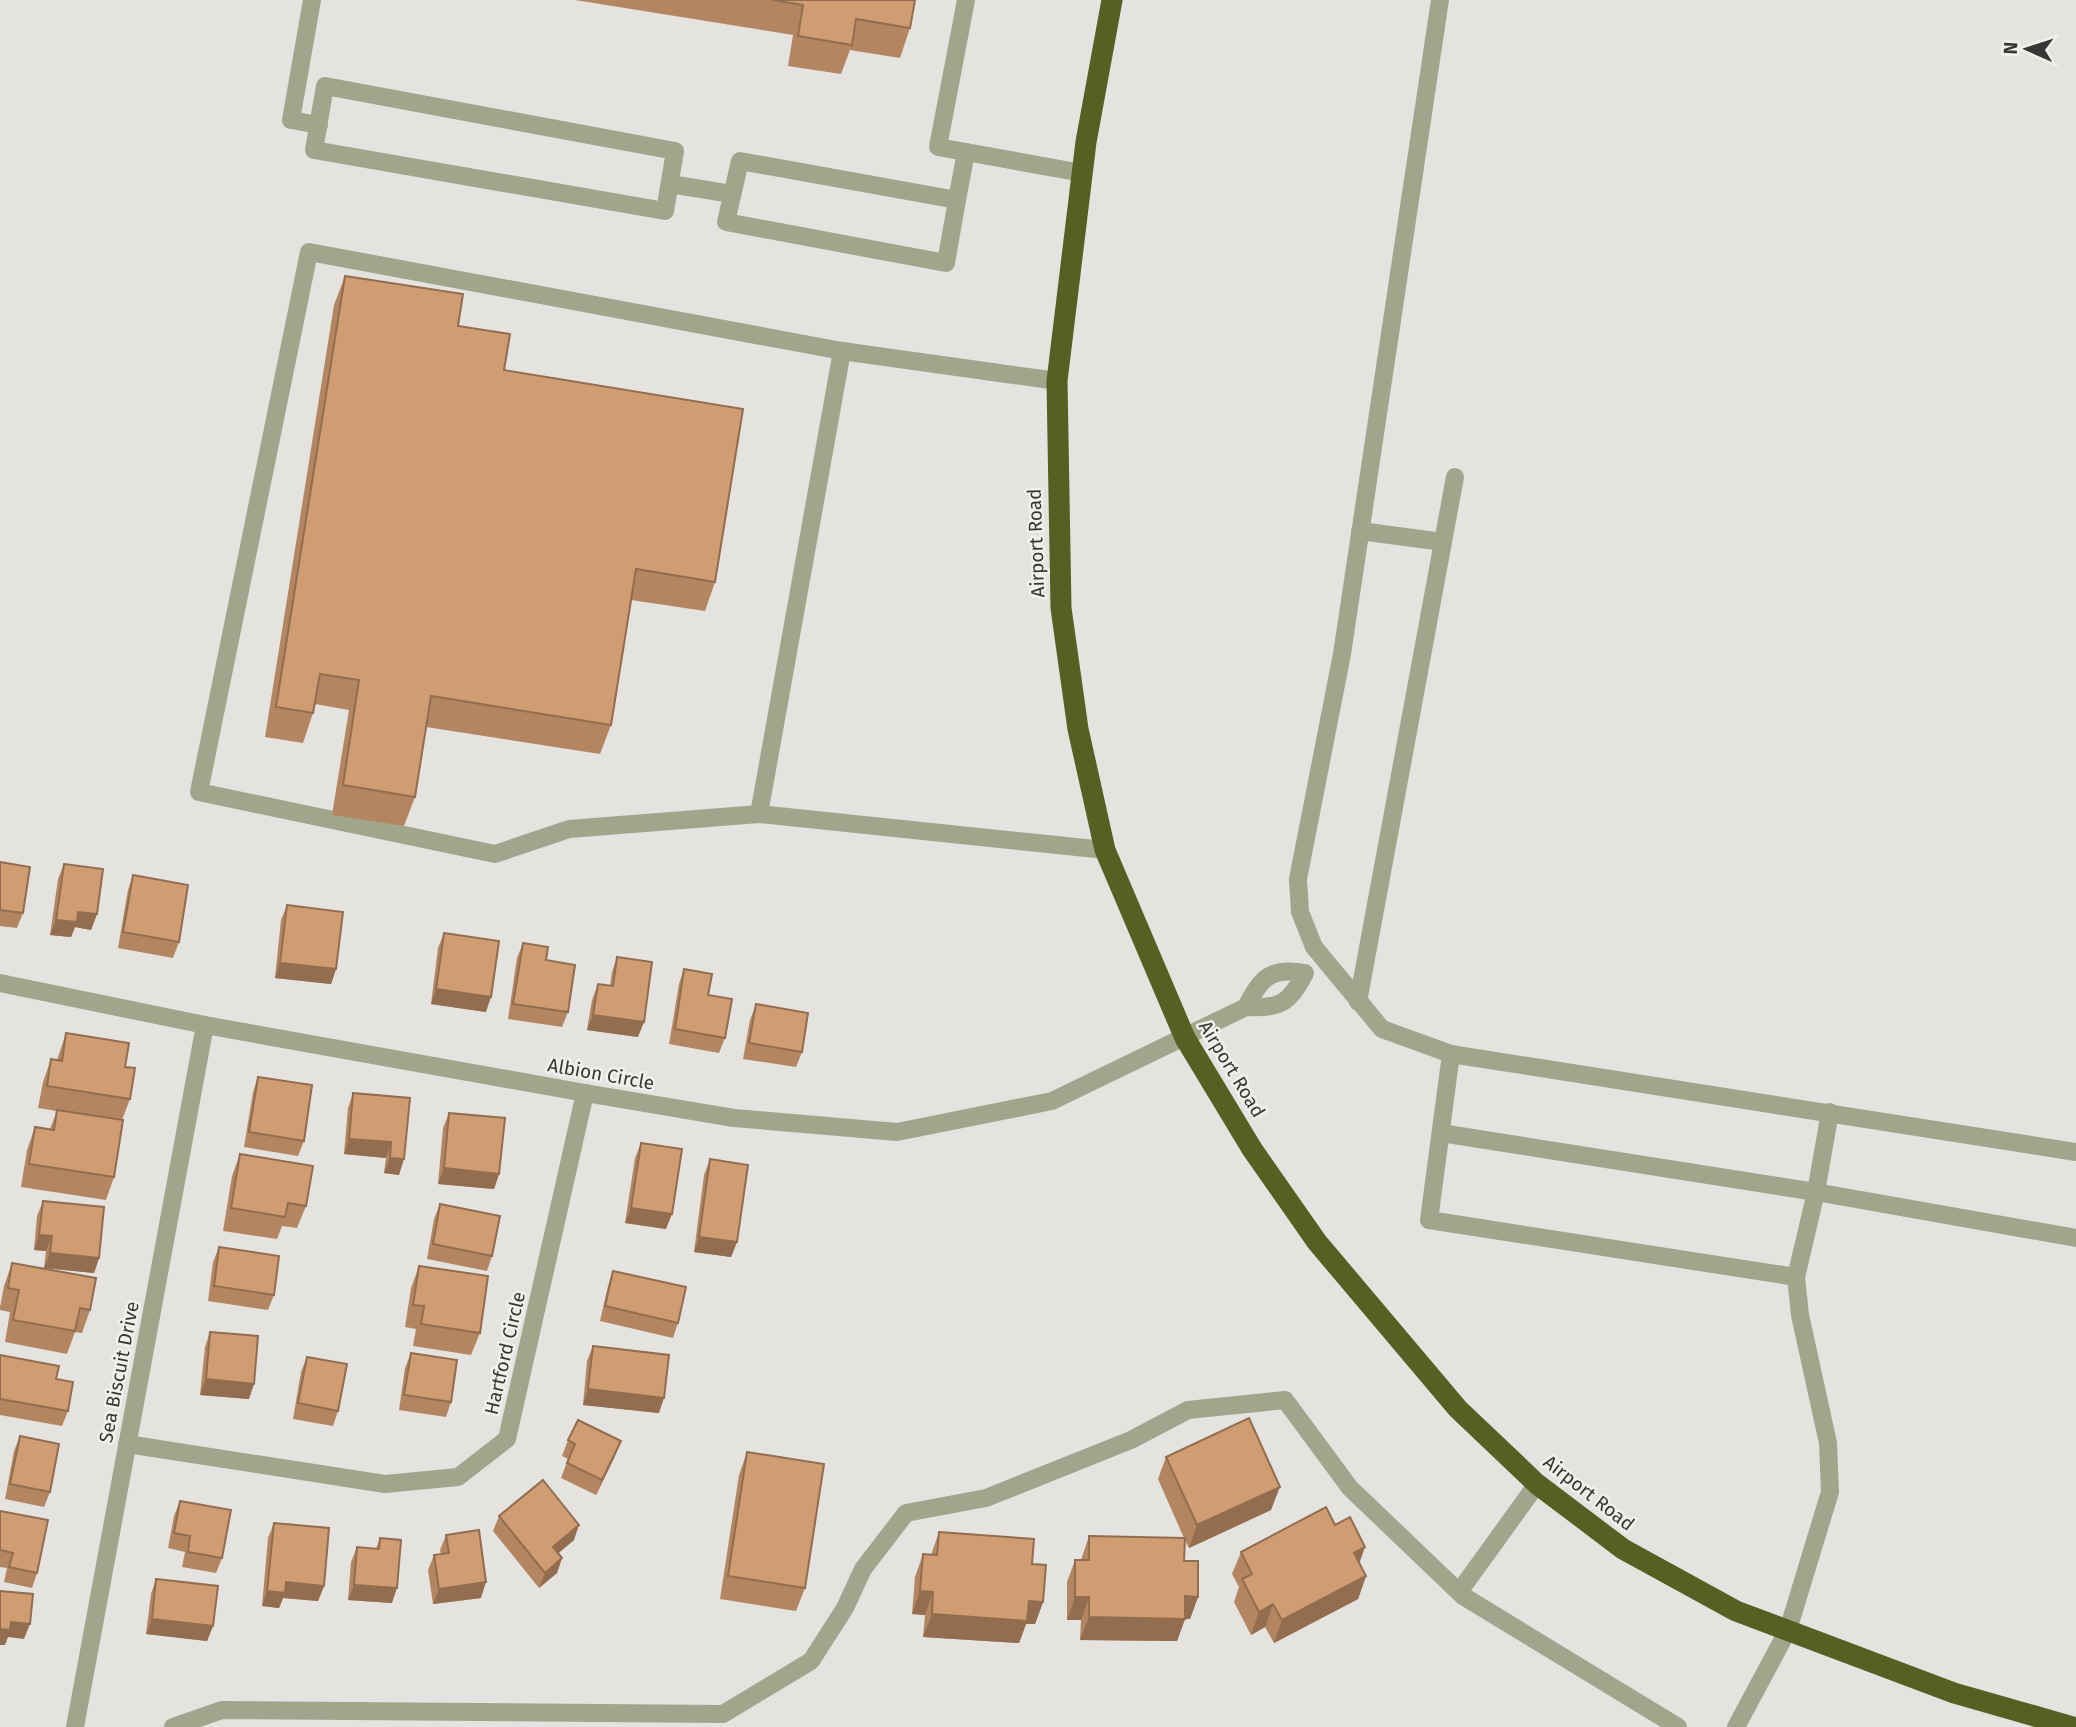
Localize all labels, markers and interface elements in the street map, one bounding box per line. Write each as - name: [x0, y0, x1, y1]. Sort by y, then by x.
- north arrow: [1992, 14, 2062, 84]
- text: N: [1999, 41, 2022, 55]
- street label: Airport Road: [1023, 488, 1049, 598]
- street label: Airport Road: [1194, 1016, 1270, 1122]
- street label: Albion Circle: [546, 1053, 656, 1095]
- street label: Hartford Circle: [480, 1289, 530, 1417]
- street label: Sea Biscuit Drive: [94, 1299, 144, 1445]
- street label: Airport Road: [1539, 1450, 1639, 1536]

